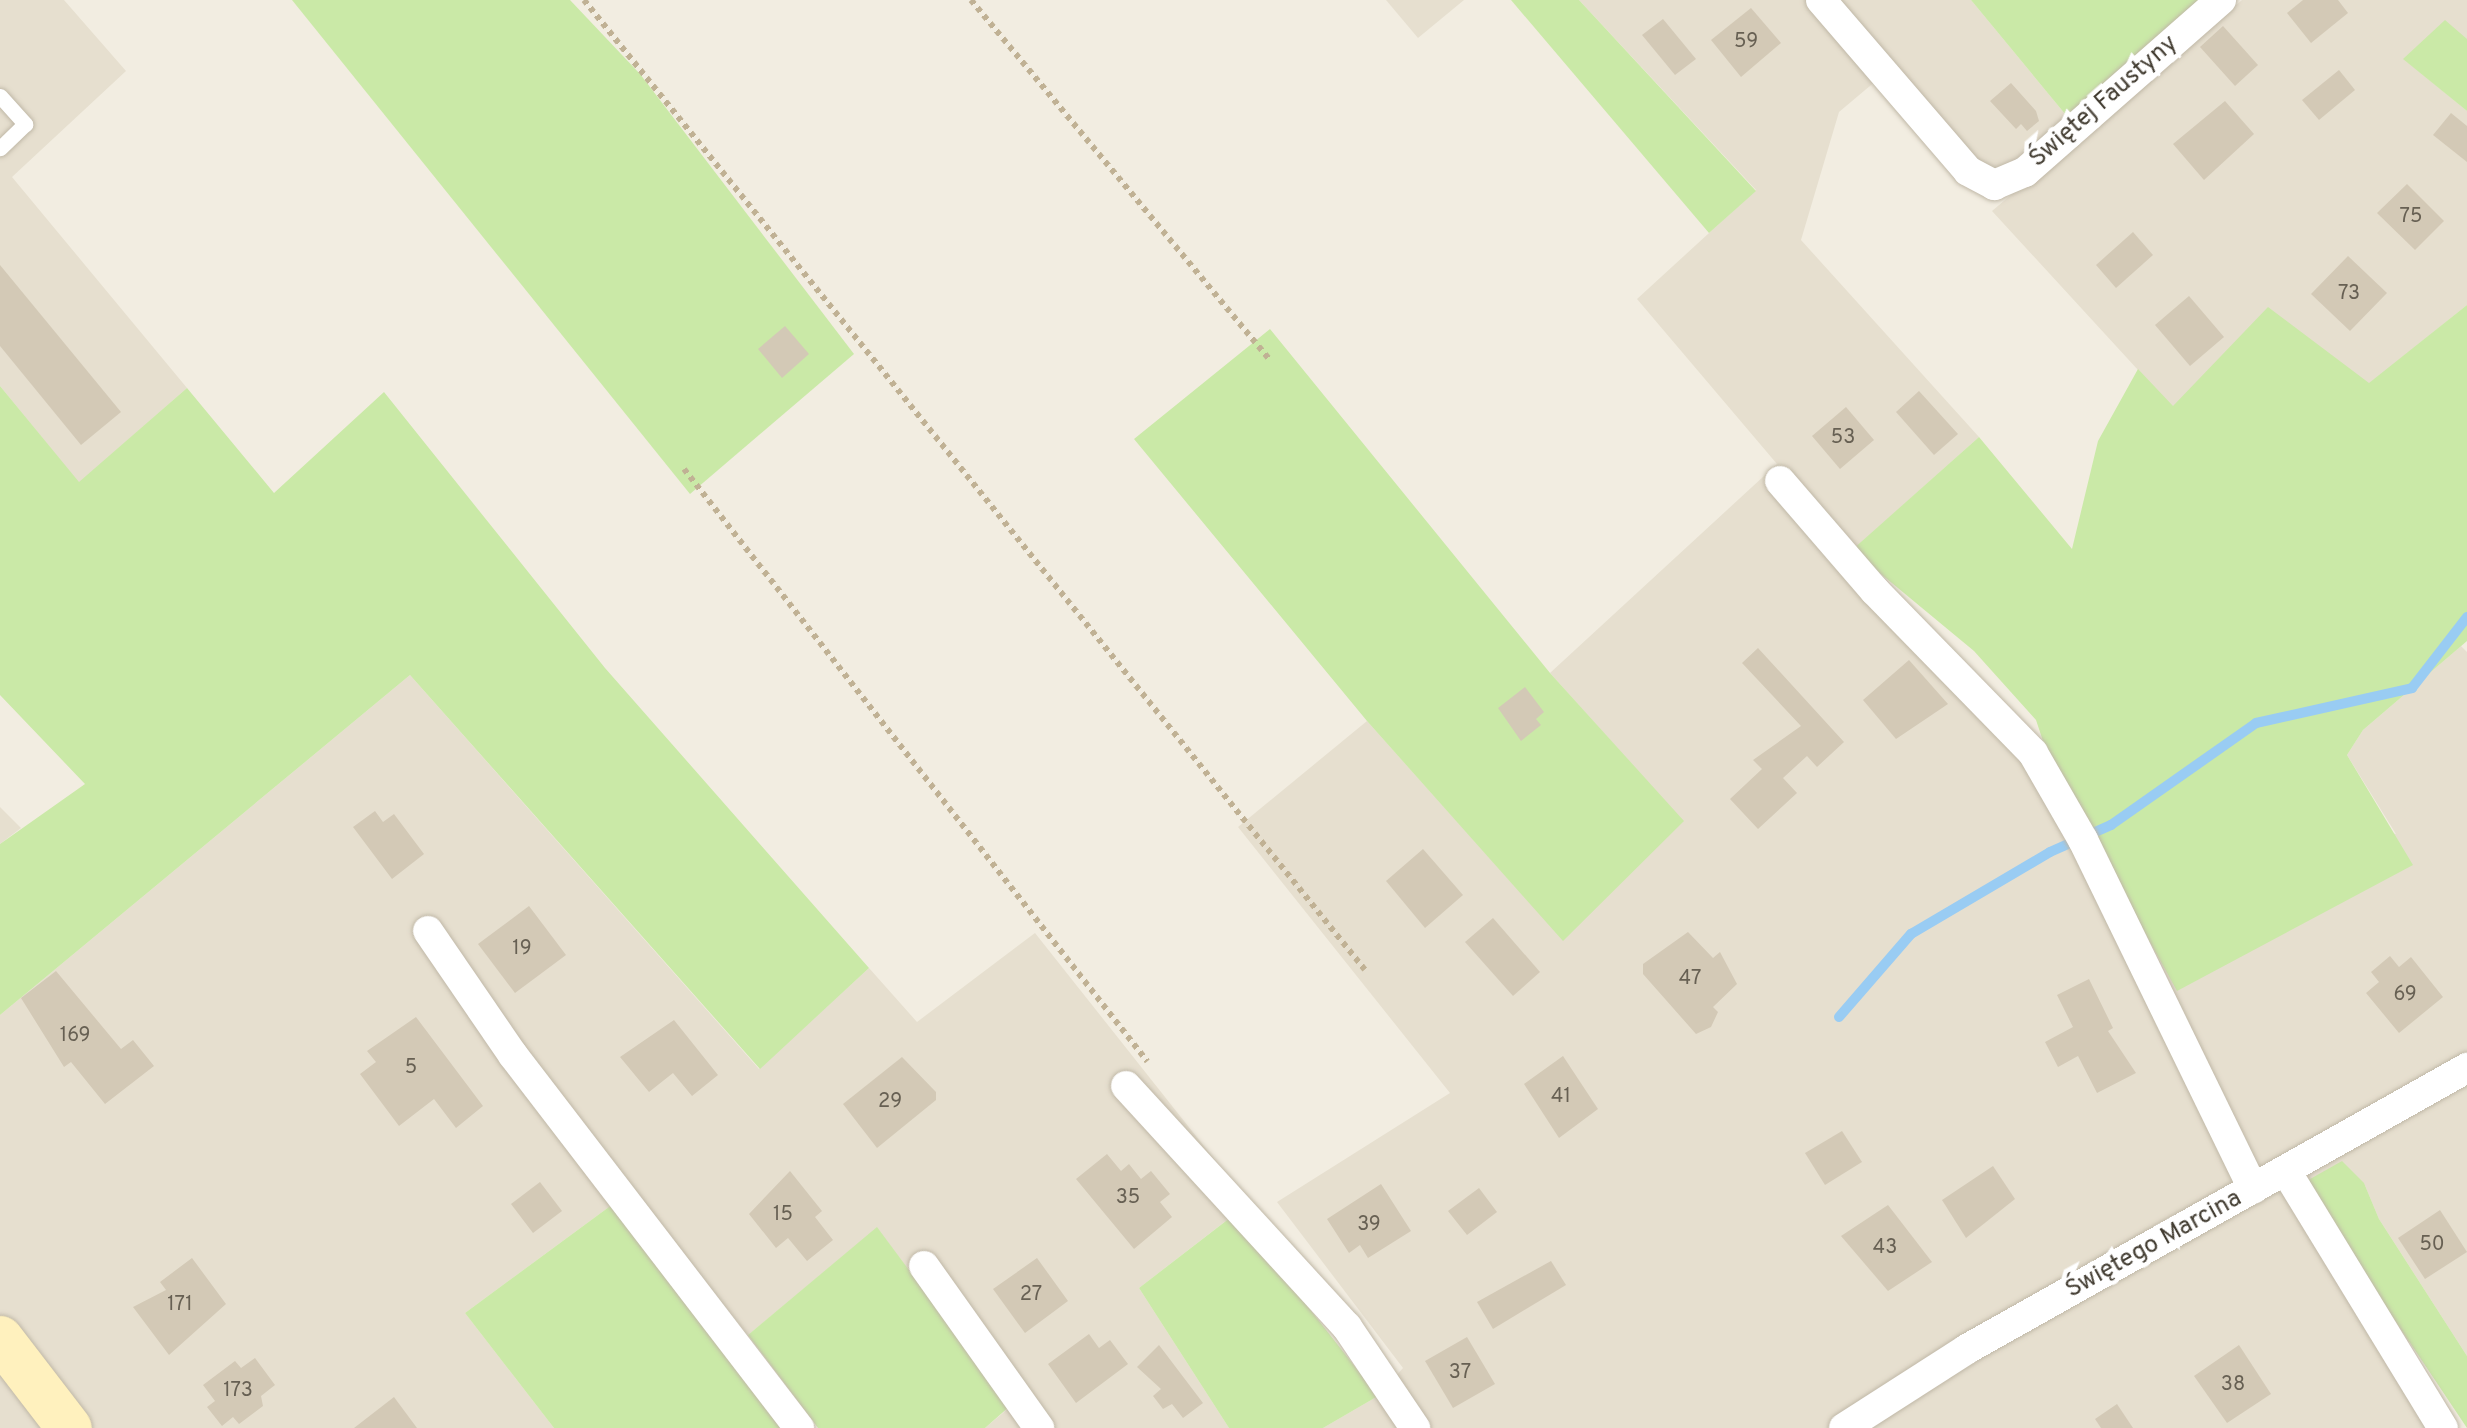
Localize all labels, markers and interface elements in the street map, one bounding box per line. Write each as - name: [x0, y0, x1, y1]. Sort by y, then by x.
- street label: Świętej Faustyny: [2024, 29, 2184, 175]
- house number: 59: [1734, 30, 1758, 54]
- house number: 75: [2400, 205, 2422, 229]
- house number: 73: [2338, 282, 2360, 306]
- house number: 53: [1831, 426, 1855, 450]
- house number: 19: [512, 937, 532, 961]
- house number: 47: [1679, 967, 1701, 991]
- house number: 69: [2393, 983, 2417, 1007]
- house number: 169: [60, 1024, 90, 1048]
- house number: 5: [405, 1056, 417, 1080]
- house number: 41: [1551, 1085, 1571, 1109]
- house number: 29: [878, 1090, 902, 1114]
- street label: Świętego Marcina: [2061, 1184, 2247, 1306]
- house number: 35: [1116, 1186, 1140, 1210]
- house number: 15: [773, 1203, 793, 1227]
- house number: 39: [1357, 1213, 1381, 1237]
- house number: 50: [2419, 1233, 2445, 1257]
- house number: 43: [1873, 1236, 1897, 1260]
- house number: 27: [1020, 1283, 1042, 1307]
- house number: 171: [167, 1293, 193, 1317]
- house number: 37: [1449, 1361, 1471, 1385]
- house number: 38: [2221, 1373, 2245, 1397]
- house number: 173: [223, 1379, 253, 1403]

